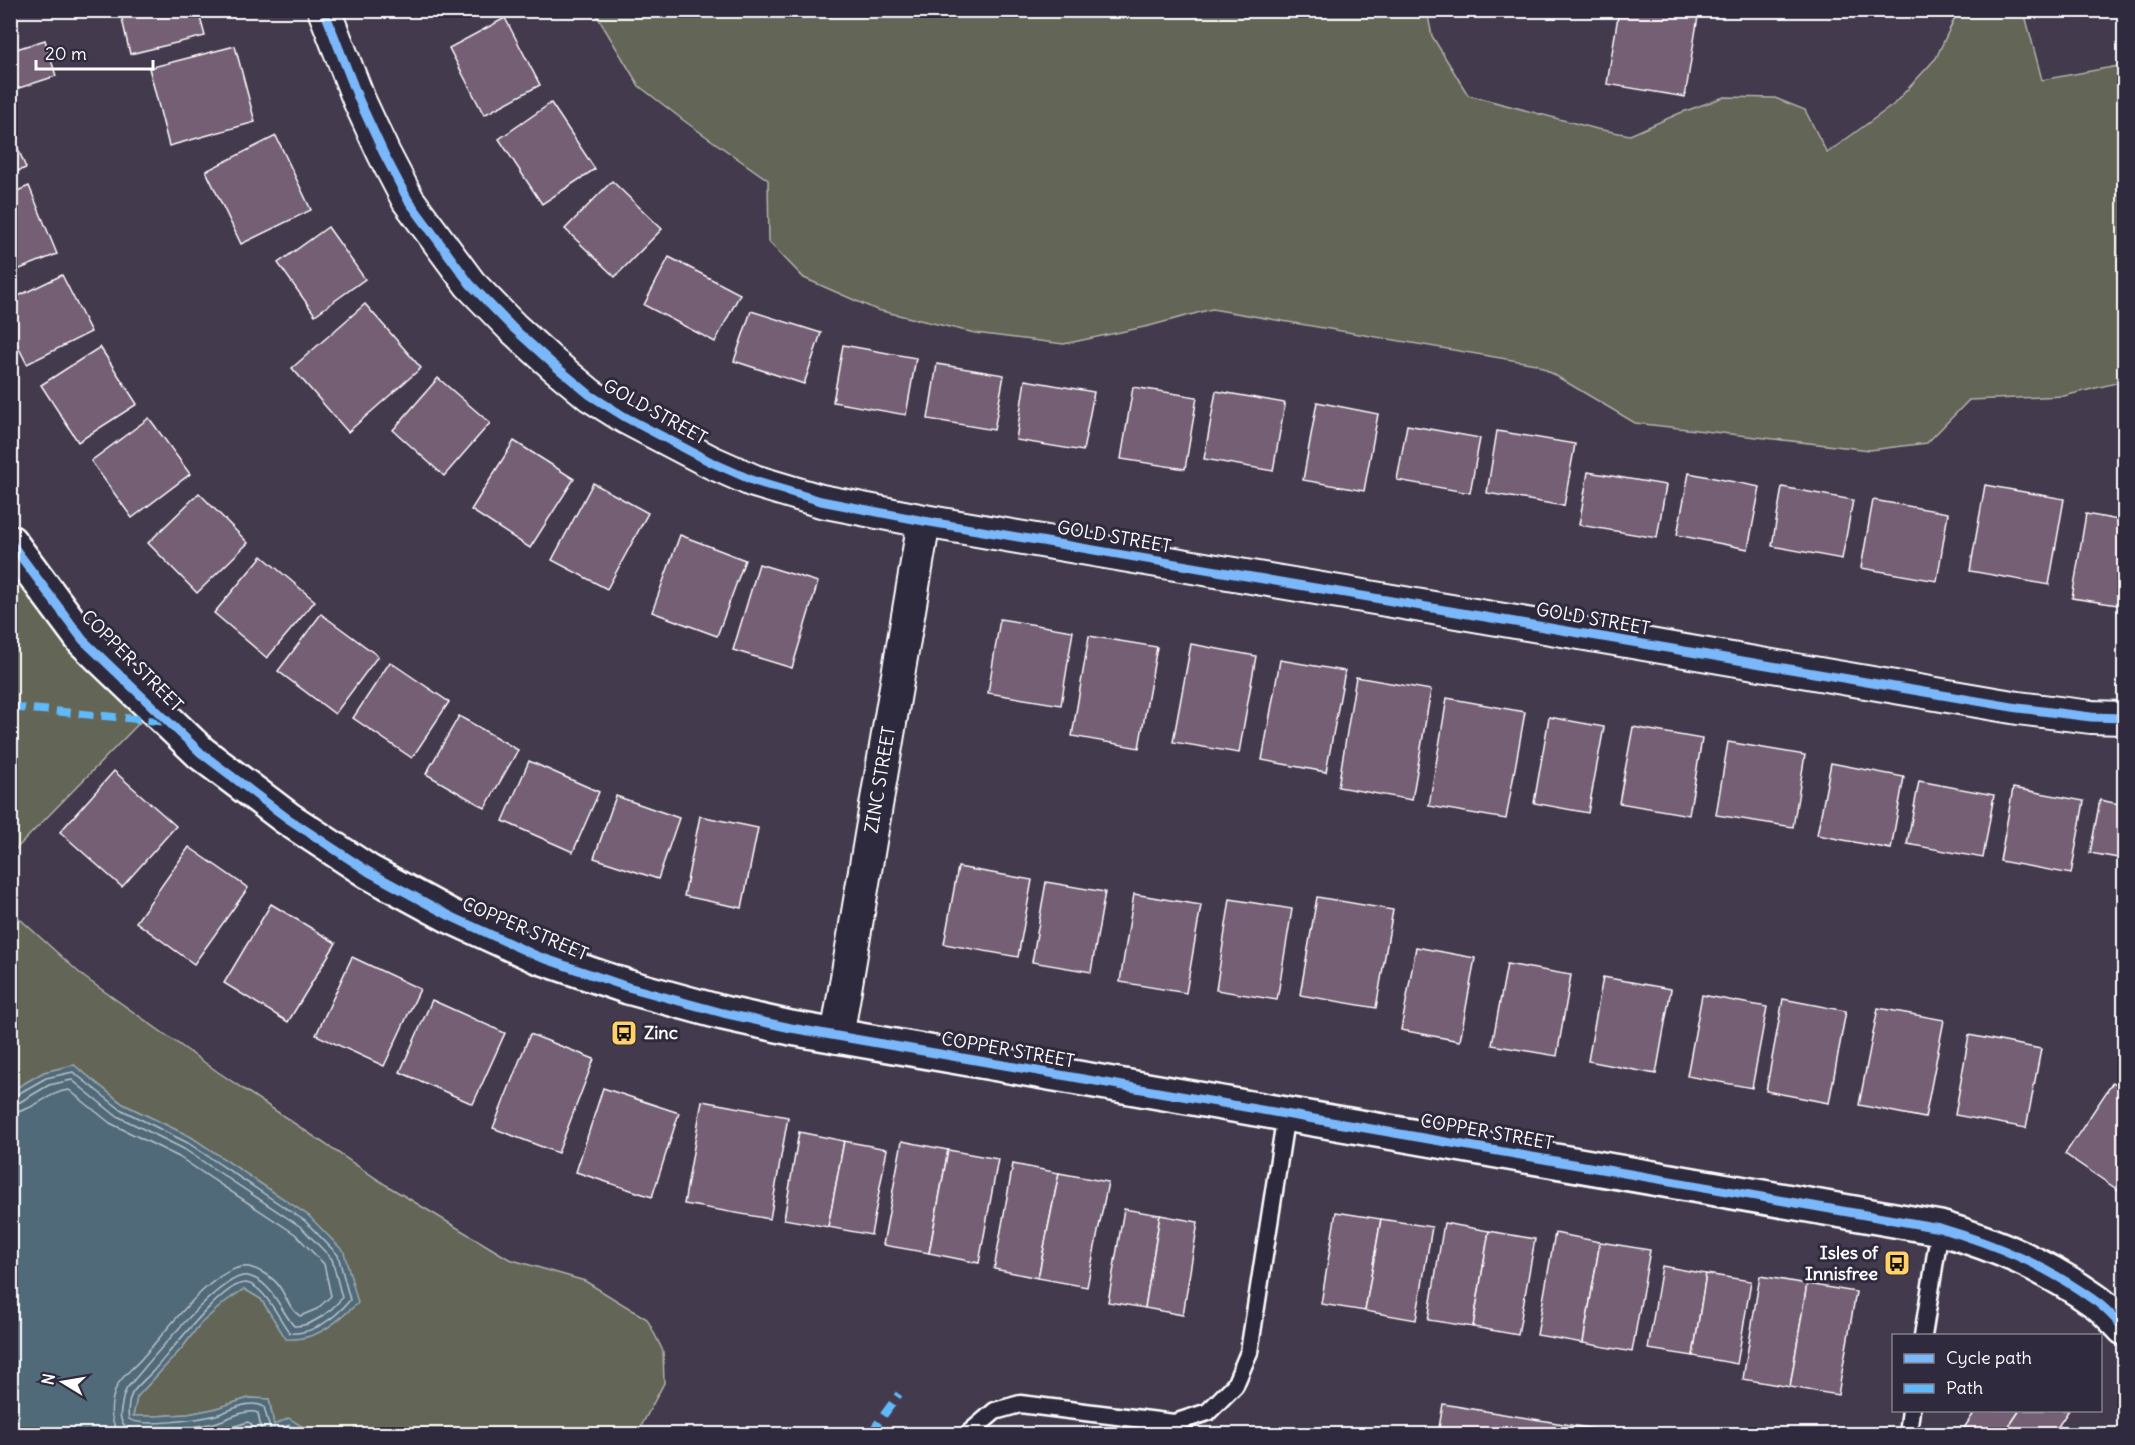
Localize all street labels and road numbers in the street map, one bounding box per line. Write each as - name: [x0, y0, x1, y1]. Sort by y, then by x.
- street label: GOLD STREET: [599, 374, 711, 450]
- street label: GOLD STREET: [1055, 515, 1173, 558]
- street label: GOLD STREET: [1534, 597, 1652, 640]
- street label: COPPER STREET: [77, 605, 188, 716]
- street label: ZINC STREET: [860, 724, 900, 835]
- street label: COPPER STREET: [459, 892, 592, 965]
- street label: COPPER STREET: [940, 1026, 1076, 1073]
- street label: COPPER STREET: [1419, 1108, 1555, 1155]

